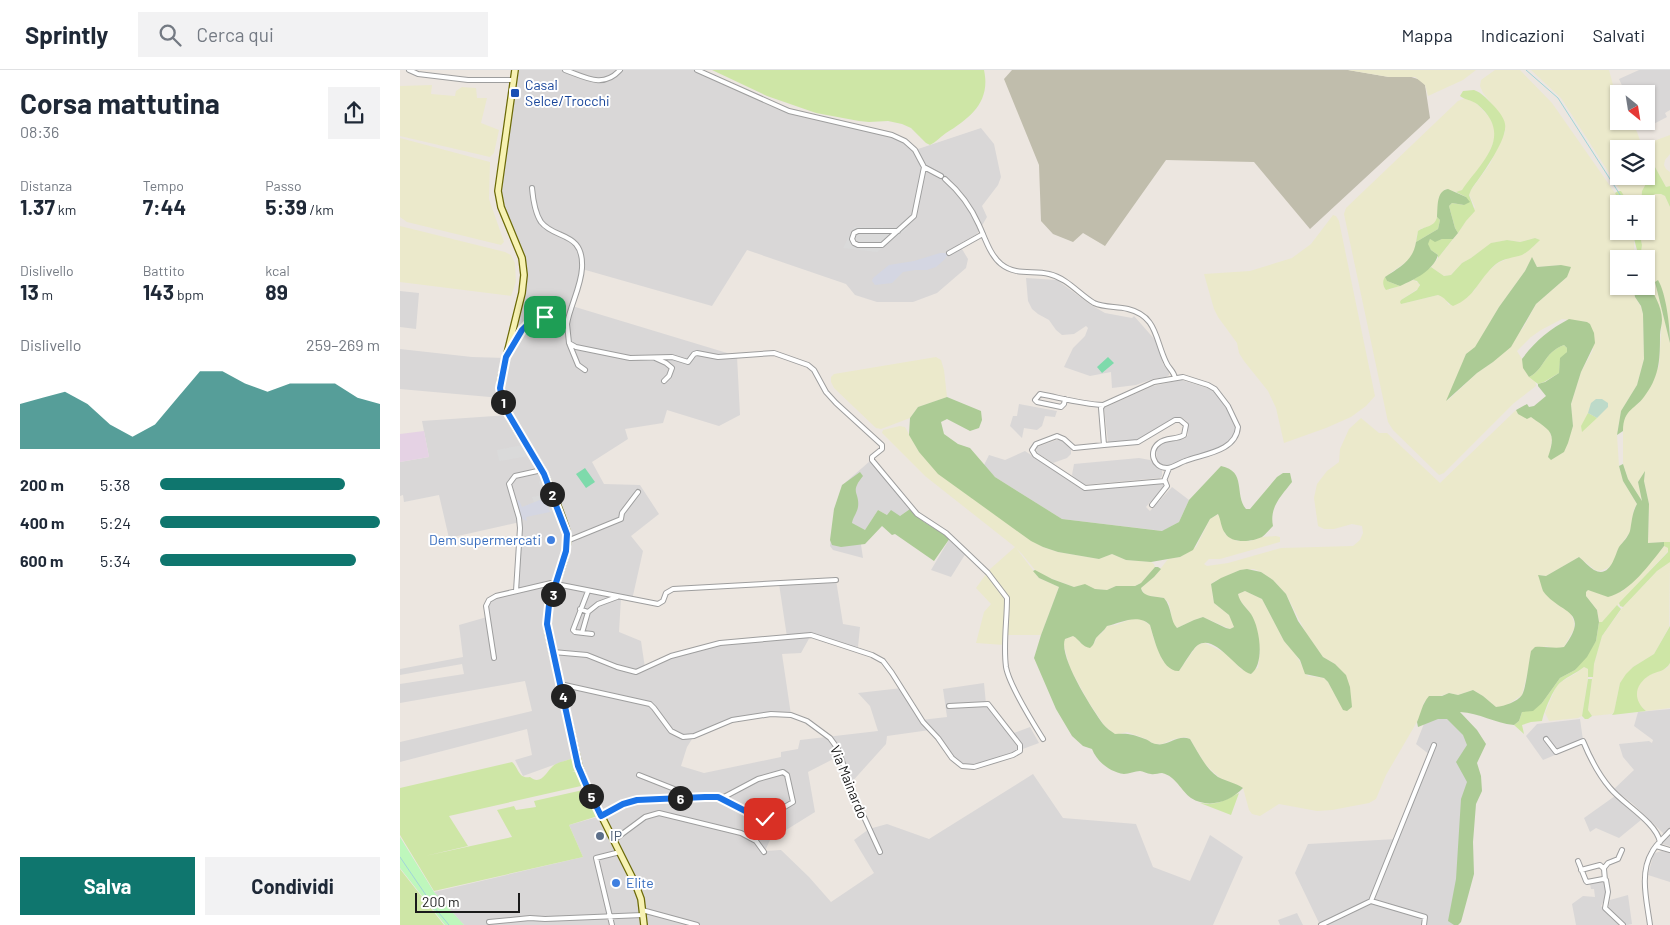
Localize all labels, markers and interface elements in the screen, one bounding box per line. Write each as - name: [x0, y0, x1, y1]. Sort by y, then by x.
- search box: [138, 12, 488, 57]
- text: Sprintly: [25, 20, 108, 49]
- icon: search: [156, 21, 184, 49]
- text: Cerca qui: [196, 23, 274, 46]
- text: Mappa: [1402, 24, 1453, 46]
- text: Indicazioni: [1481, 24, 1565, 46]
- text: Salvati: [1593, 24, 1645, 46]
- place label: Casal Selce/Trocchi: [525, 76, 610, 109]
- north arrow: [1610, 85, 1655, 130]
- map controls: [1610, 85, 1655, 295]
- text: Corsa mattutina: [20, 86, 220, 120]
- button: share: [328, 87, 380, 139]
- marker: Casal Selce/Trocchi: [509, 87, 521, 99]
- text: 08:36: [20, 122, 59, 141]
- button: layers: [1610, 140, 1655, 185]
- text: Distanza: [20, 177, 72, 194]
- text: Tempo: [143, 177, 184, 194]
- text: Passo: [265, 177, 302, 194]
- text: 1.37: [20, 194, 55, 219]
- text: 7:44: [143, 194, 186, 219]
- text: 5:39: [265, 194, 307, 219]
- button: +: [1610, 195, 1655, 240]
- text: km: [55, 201, 76, 218]
- text: /km: [307, 201, 334, 218]
- button: −: [1610, 250, 1655, 295]
- text: Dislivello: [20, 262, 74, 279]
- text: Battito: [143, 262, 185, 279]
- text: kcal: [265, 262, 290, 279]
- text: 13: [20, 279, 39, 304]
- text: 143: [143, 279, 174, 304]
- text: 89: [265, 279, 288, 304]
- text: m: [39, 286, 53, 303]
- text: bpm: [174, 286, 204, 303]
- pin: [524, 296, 566, 338]
- icon: arrive: [531, 303, 559, 331]
- text: Dislivello: [20, 335, 81, 354]
- text: 259–269 m: [306, 335, 380, 354]
- pin: 1: [490, 390, 516, 414]
- text: 1: [501, 394, 506, 411]
- text: 200 m: [20, 475, 64, 494]
- text: 5:38: [100, 475, 130, 494]
- pin: 2: [540, 482, 564, 506]
- text: 2: [549, 486, 556, 503]
- text: 400 m: [20, 513, 64, 532]
- text: 5:24: [100, 513, 131, 532]
- place label: Dem supermercati: [429, 531, 541, 548]
- marker: Dem supermercati: [545, 534, 557, 546]
- text: 600 m: [20, 551, 63, 570]
- text: 5:34: [100, 551, 131, 570]
- pin: 3: [540, 582, 566, 606]
- text: 3: [550, 586, 557, 603]
- pin: 4: [550, 684, 576, 708]
- text: 4: [559, 688, 568, 705]
- street label: Via Mainardo: [827, 743, 872, 821]
- pin: 5: [578, 784, 604, 808]
- pin: 6: [668, 786, 692, 810]
- text: 5: [588, 788, 595, 805]
- text: 6: [677, 790, 684, 807]
- pin: [744, 798, 786, 840]
- icon: check: [751, 805, 779, 833]
- place label: IP: [610, 827, 622, 844]
- marker: IP: [594, 830, 606, 842]
- button: Salva: [20, 857, 195, 915]
- button: Condividi: [205, 857, 380, 915]
- place label: Elite: [626, 874, 654, 891]
- marker: Elite: [610, 877, 622, 889]
- scale bar: [415, 890, 520, 913]
- text: 200 m: [422, 893, 460, 910]

